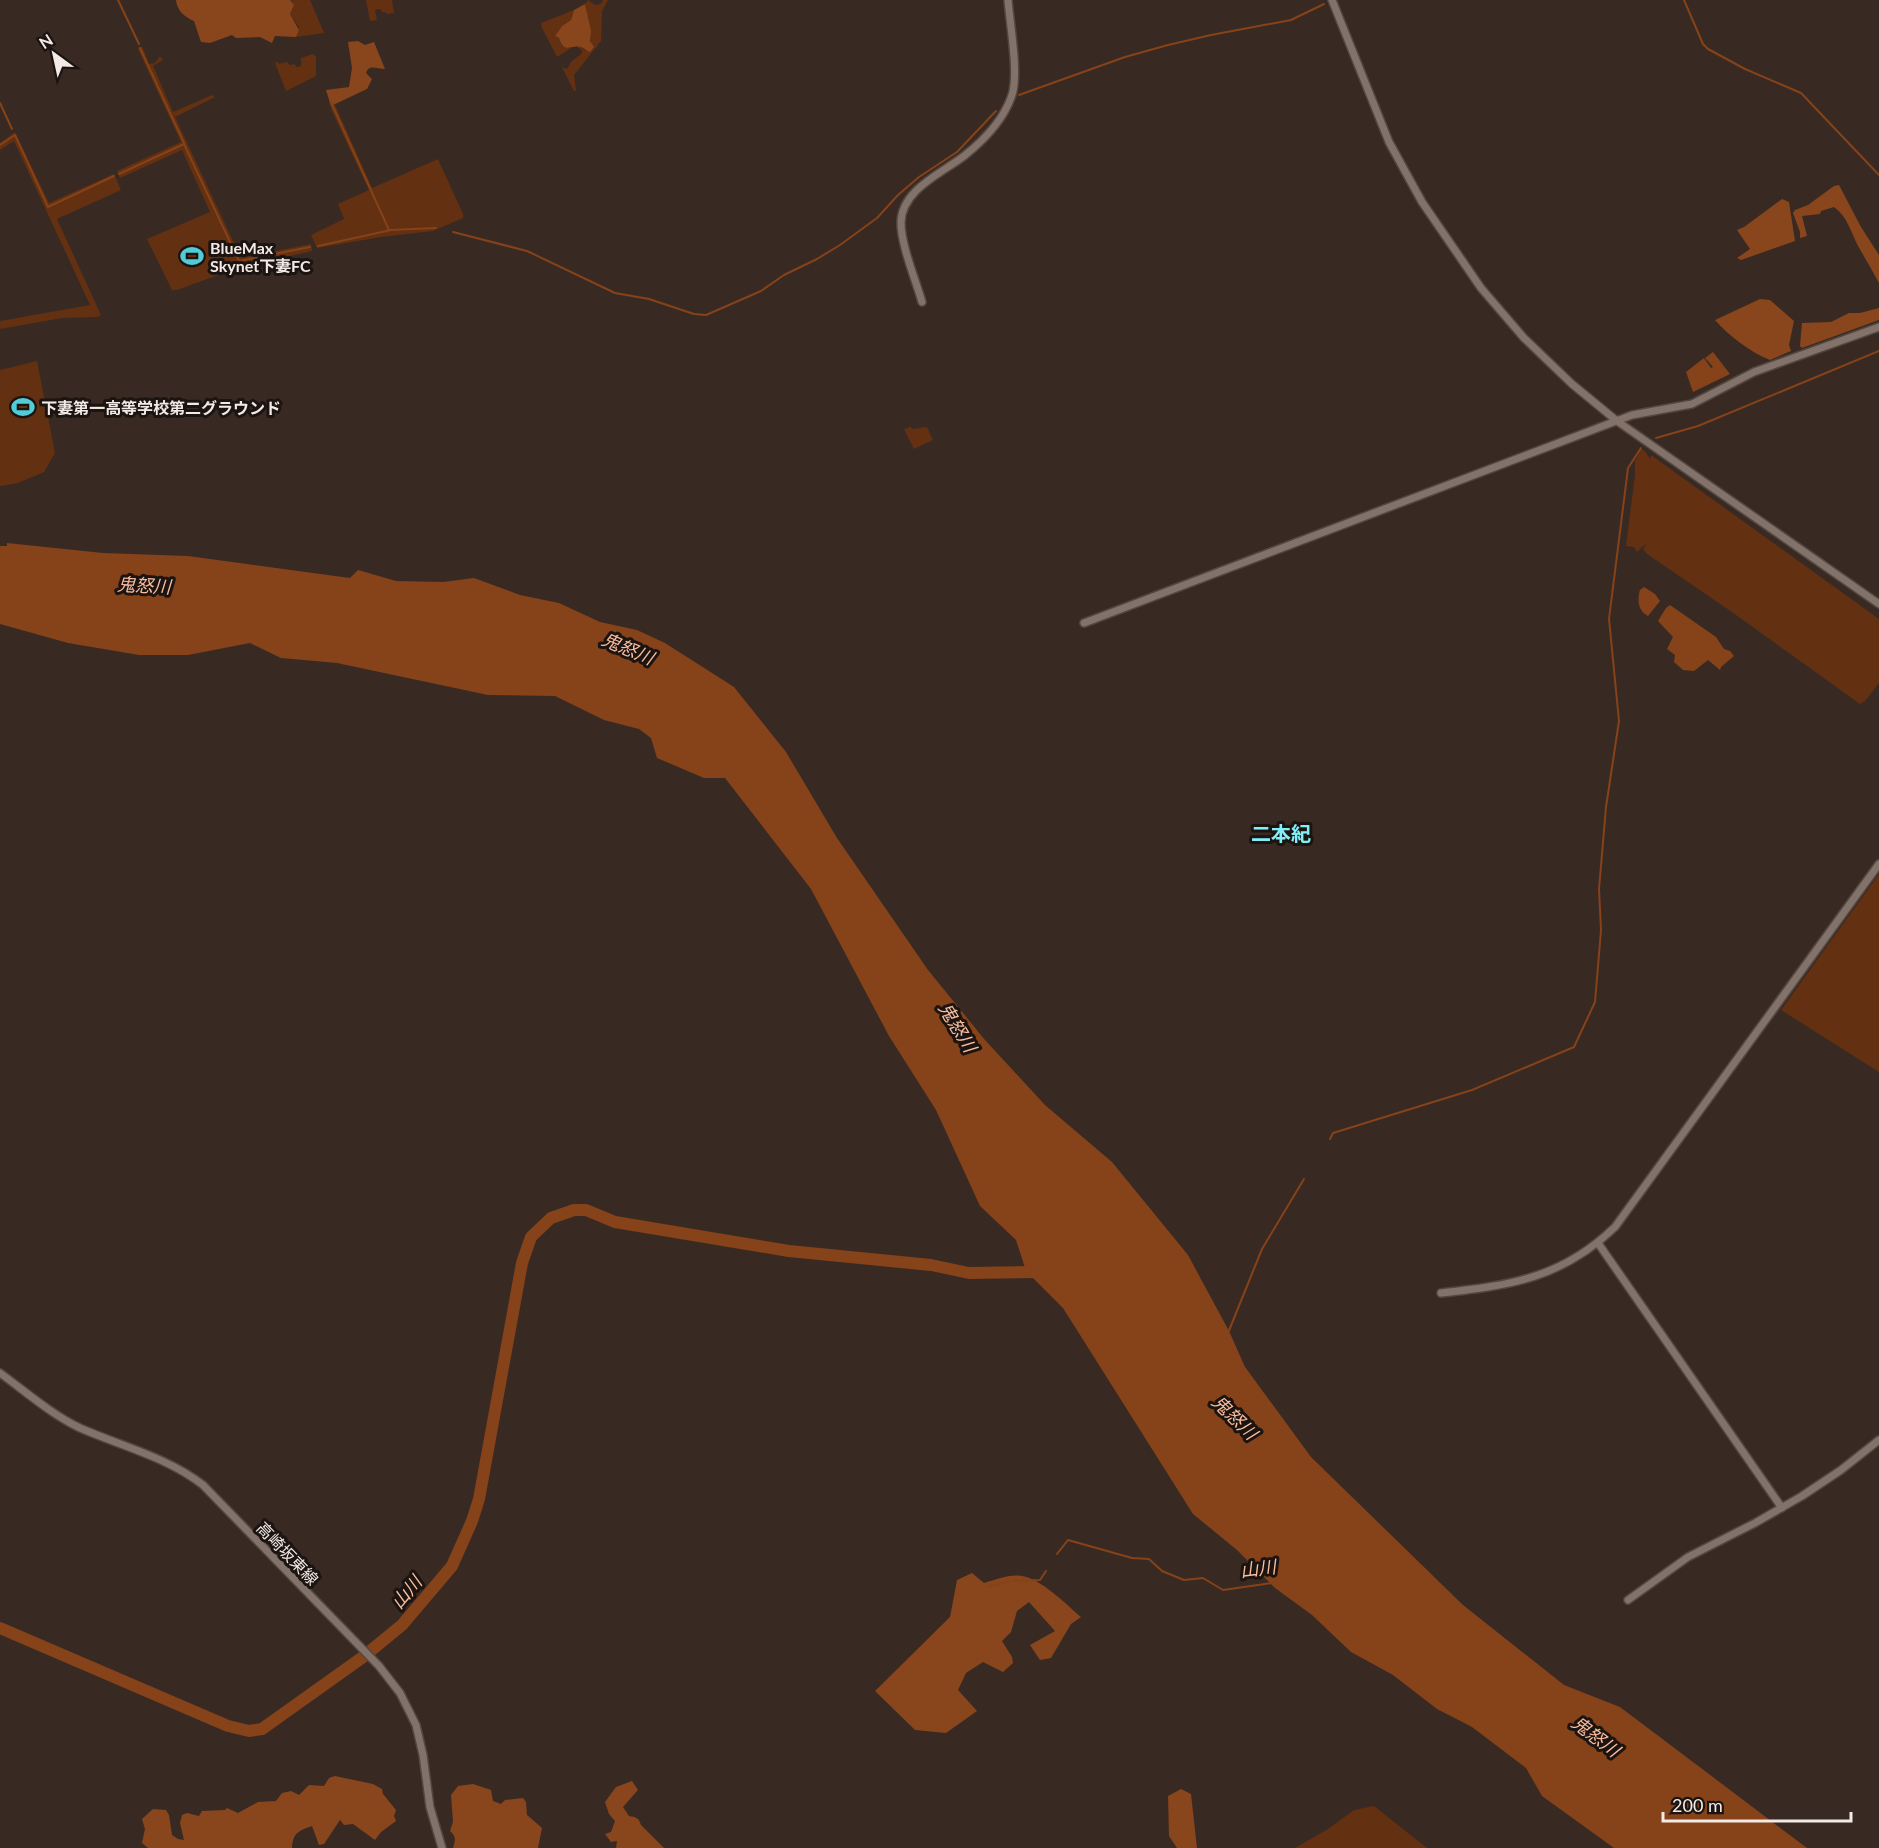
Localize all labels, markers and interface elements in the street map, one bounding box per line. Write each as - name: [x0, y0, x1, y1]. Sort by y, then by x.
- north arrow: [24, 24, 84, 84]
- text: N: [35, 30, 56, 52]
- place label: BlueMax Skynet下妻FC: [210, 238, 311, 275]
- sports icon: BlueMax Skynet下妻FC: [179, 243, 205, 269]
- sports icon: 下妻第一高等学校第二グラウンド: [10, 394, 36, 420]
- place label: 下妻第一高等学校第二グラウンド: [41, 398, 281, 417]
- water label: 鬼怒川: [116, 573, 174, 598]
- water label: 鬼怒川: [599, 627, 659, 669]
- district label: 二本紀: [1251, 821, 1311, 845]
- water label: 鬼怒川: [935, 998, 982, 1058]
- water label: 鬼怒川: [1208, 1390, 1264, 1445]
- street label: 高崎坂東線: [253, 1518, 323, 1588]
- water label: 山川: [1239, 1555, 1279, 1581]
- water label: 山川: [386, 1570, 427, 1613]
- water label: 鬼怒川: [1568, 1711, 1626, 1762]
- scale bar: [1663, 1785, 1850, 1823]
- text: 200 m: [1672, 1794, 1723, 1816]

